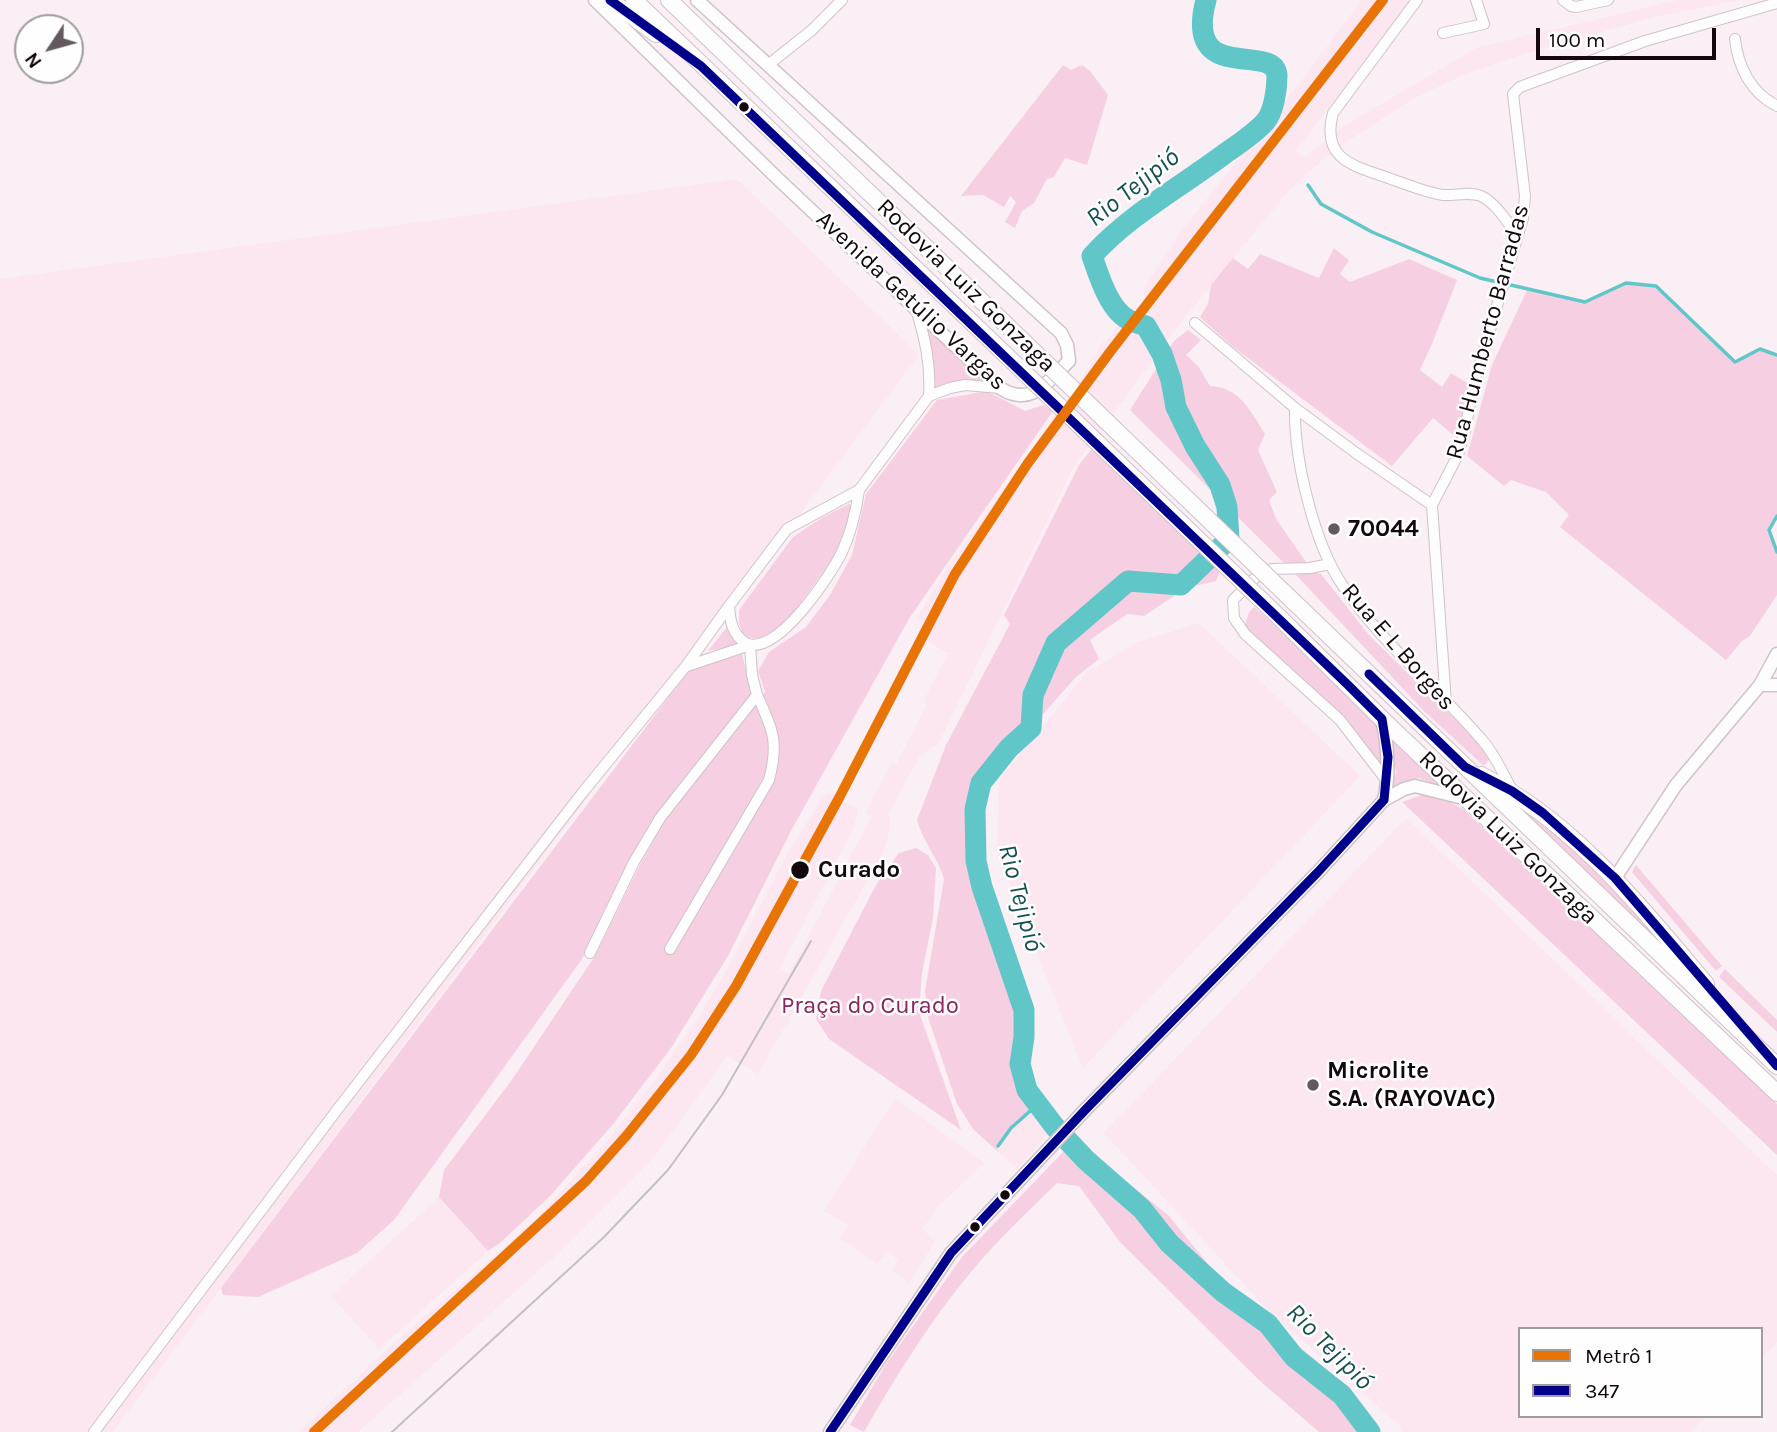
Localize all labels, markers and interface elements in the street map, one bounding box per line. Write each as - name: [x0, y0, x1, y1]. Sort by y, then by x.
- north arrow: [14, 14, 84, 84]
- scale bar: [1539, 14, 1719, 58]
- text: 100 m: [1549, 28, 1606, 52]
- text: N: [21, 48, 47, 72]
- unlabelled marker: [737, 100, 751, 114]
- water label: Rio Tejipió: [1080, 142, 1186, 234]
- street label: Rodovia Luiz Gonzaga: [871, 193, 1061, 379]
- street label: Rua Humberto Barradas: [1440, 201, 1536, 463]
- street label: Avenida Getúlio Vargas: [810, 205, 1012, 397]
- place label: 70044: [1348, 515, 1419, 543]
- marker: 70044: [1326, 521, 1342, 537]
- street label: Rua E L Borges: [1335, 578, 1461, 716]
- street label: Rodovia Luiz Gonzaga: [1413, 745, 1603, 931]
- water label: Rio Tejipió: [991, 841, 1049, 955]
- place label: Curado: [818, 856, 900, 884]
- marker: Curado: [789, 859, 811, 881]
- park label: Praça do Curado: [781, 992, 959, 1020]
- place label: Microlite S.A. (RAYOVAC): [1327, 1057, 1496, 1113]
- marker: Microlite S.A. (RAYOVAC): [1305, 1077, 1321, 1093]
- unlabelled marker: [998, 1188, 1012, 1202]
- unlabelled marker: [968, 1220, 982, 1234]
- water label: Rio Tejipió: [1279, 1297, 1379, 1397]
- legend: [1518, 1327, 1763, 1418]
- text: Metrô 1: [1585, 1344, 1652, 1368]
- text: 347: [1585, 1379, 1619, 1403]

